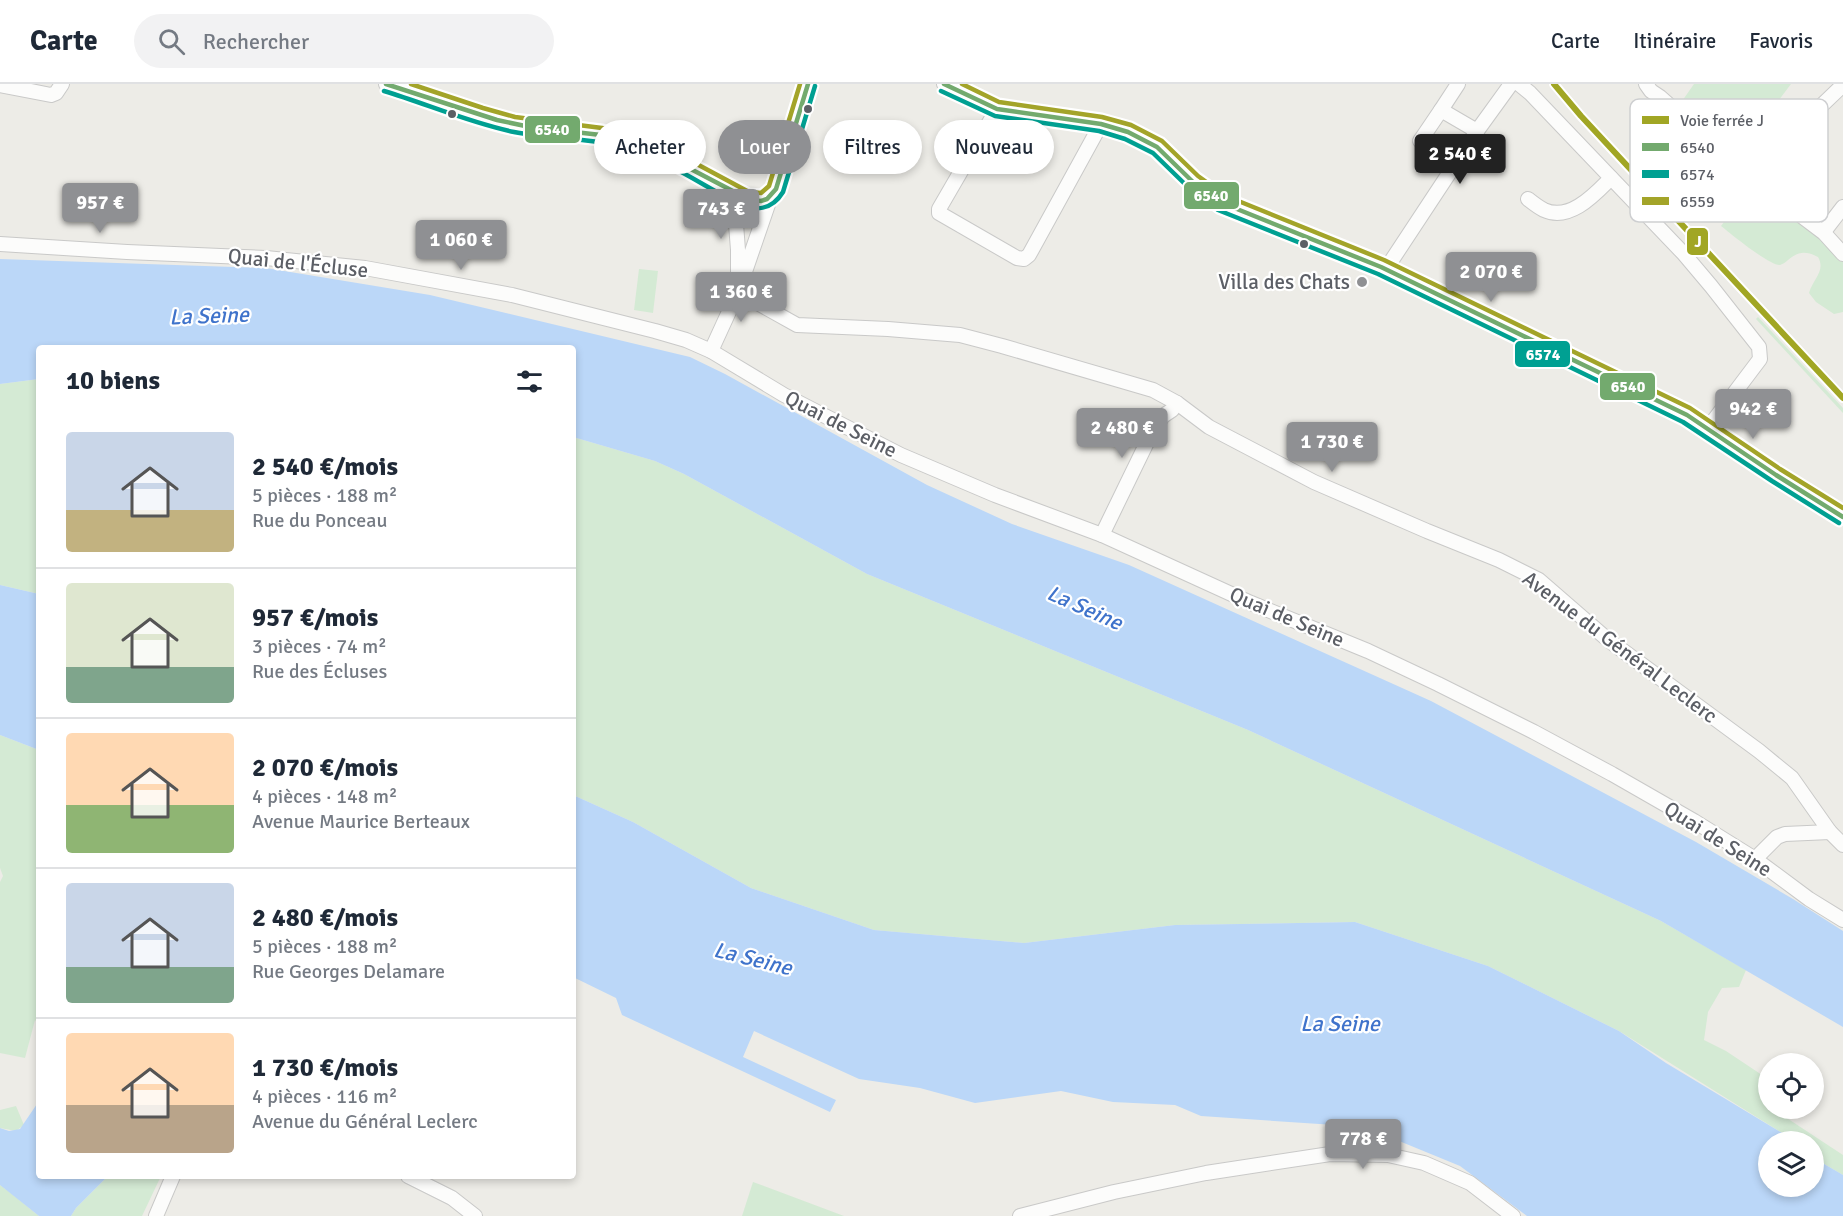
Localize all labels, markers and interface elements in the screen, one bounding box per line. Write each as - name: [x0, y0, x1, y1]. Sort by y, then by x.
- search box: [134, 14, 554, 68]
- text: Carte: [30, 24, 98, 58]
- icon: search: [155, 25, 188, 58]
- text: Rechercher: [203, 28, 309, 55]
- text: Carte: [1551, 28, 1600, 54]
- text: Itinéraire: [1633, 28, 1716, 54]
- text: Favoris: [1749, 28, 1813, 54]
- legend: [1630, 99, 1828, 222]
- unlabelled marker: [802, 103, 814, 115]
- unlabelled marker: [446, 108, 458, 120]
- text: Voie ferrée J: [1680, 111, 1764, 131]
- line badge: 6540: [524, 115, 581, 144]
- text: 6540: [535, 120, 570, 140]
- chip: Acheter: [594, 120, 706, 174]
- chip: Louer: [718, 120, 811, 174]
- chip: Filtres: [823, 120, 922, 174]
- chip: Nouveau: [934, 120, 1054, 174]
- pin: 2 540 €: [1405, 134, 1515, 185]
- text: 6540: [1680, 138, 1715, 158]
- text: 2 540 €: [1429, 141, 1491, 166]
- text: 6574: [1680, 165, 1715, 185]
- line badge: 6540: [1183, 181, 1240, 210]
- pin: 957 €: [58, 183, 142, 234]
- text: 6540: [1194, 186, 1229, 206]
- pin: 743 €: [679, 189, 763, 240]
- text: 957 €: [76, 190, 124, 215]
- text: 6559: [1680, 192, 1715, 212]
- text: 743 €: [697, 196, 745, 221]
- pin: 1 060 €: [406, 220, 516, 271]
- text: 1 060 €: [430, 227, 492, 252]
- line badge: J: [1686, 227, 1709, 256]
- text: J: [1694, 232, 1702, 252]
- unlabelled marker: [1298, 238, 1310, 250]
- street label: Quai de l'Écluse: [227, 243, 369, 283]
- pin: 2 070 €: [1436, 252, 1546, 303]
- text: 2 070 €: [1460, 259, 1522, 284]
- place label: Villa des Chats: [1218, 269, 1350, 295]
- pin: 1 360 €: [686, 272, 796, 323]
- marker: Villa des Chats: [1355, 275, 1369, 289]
- text: 1 360 €: [710, 279, 772, 304]
- water label: La Seine: [169, 301, 250, 330]
- line badge: 6574: [1514, 340, 1571, 368]
- text: 6574: [1526, 345, 1561, 365]
- text: 10 biens: [66, 365, 160, 397]
- icon: filters: [513, 365, 546, 398]
- line badge: 6540: [1599, 372, 1656, 401]
- text: 6540: [1611, 377, 1646, 397]
- street label: Quai de Seine: [781, 385, 901, 463]
- pin: 942 €: [1711, 389, 1795, 440]
- text: 942 €: [1729, 396, 1777, 421]
- pin: 2 480 €: [1067, 408, 1177, 459]
- text: 2 480 €: [1091, 415, 1153, 440]
- pin: 1 730 €: [1277, 422, 1387, 473]
- text: 1 730 €: [1301, 429, 1363, 454]
- text: 2 540 €/mois: [252, 451, 398, 483]
- icon: home: [114, 456, 186, 528]
- text: 5 pièces · 188 m²: [252, 483, 397, 508]
- text: Rue du Ponceau: [252, 508, 387, 533]
- street label: Avenue du Général Leclerc: [1518, 565, 1723, 729]
- water label: La Seine: [1043, 579, 1127, 636]
- street label: Quai de Seine: [1226, 581, 1348, 653]
- text: 957 €/mois: [252, 602, 378, 634]
- icon: home: [114, 607, 186, 679]
- text: 3 pièces · 74 m²: [252, 634, 387, 659]
- text: Rue des Écluses: [252, 659, 387, 684]
- text: 2 070 €/mois: [252, 752, 398, 784]
- icon: home: [114, 757, 186, 829]
- text: 4 pièces · 148 m²: [252, 784, 397, 809]
- street label: Quai de Seine: [1659, 796, 1777, 882]
- text: Avenue Maurice Berteaux: [252, 809, 470, 834]
- text: 2 480 €/mois: [252, 902, 398, 934]
- icon: home: [114, 907, 186, 979]
- text: 5 pièces · 188 m²: [252, 934, 397, 959]
- water label: La Seine: [711, 936, 796, 981]
- text: Rue Georges Delamare: [252, 959, 445, 984]
- water label: La Seine: [1300, 1010, 1381, 1037]
- text: 1 730 €/mois: [252, 1052, 398, 1084]
- map controls: [1758, 1053, 1824, 1197]
- button: locate: [1758, 1053, 1824, 1119]
- icon: home: [114, 1057, 186, 1129]
- text: 4 pièces · 116 m²: [252, 1084, 397, 1109]
- text: Avenue du Général Leclerc: [252, 1109, 478, 1134]
- pin: 778 €: [1321, 1119, 1405, 1170]
- text: 778 €: [1339, 1126, 1387, 1151]
- button: layers: [1758, 1131, 1824, 1197]

